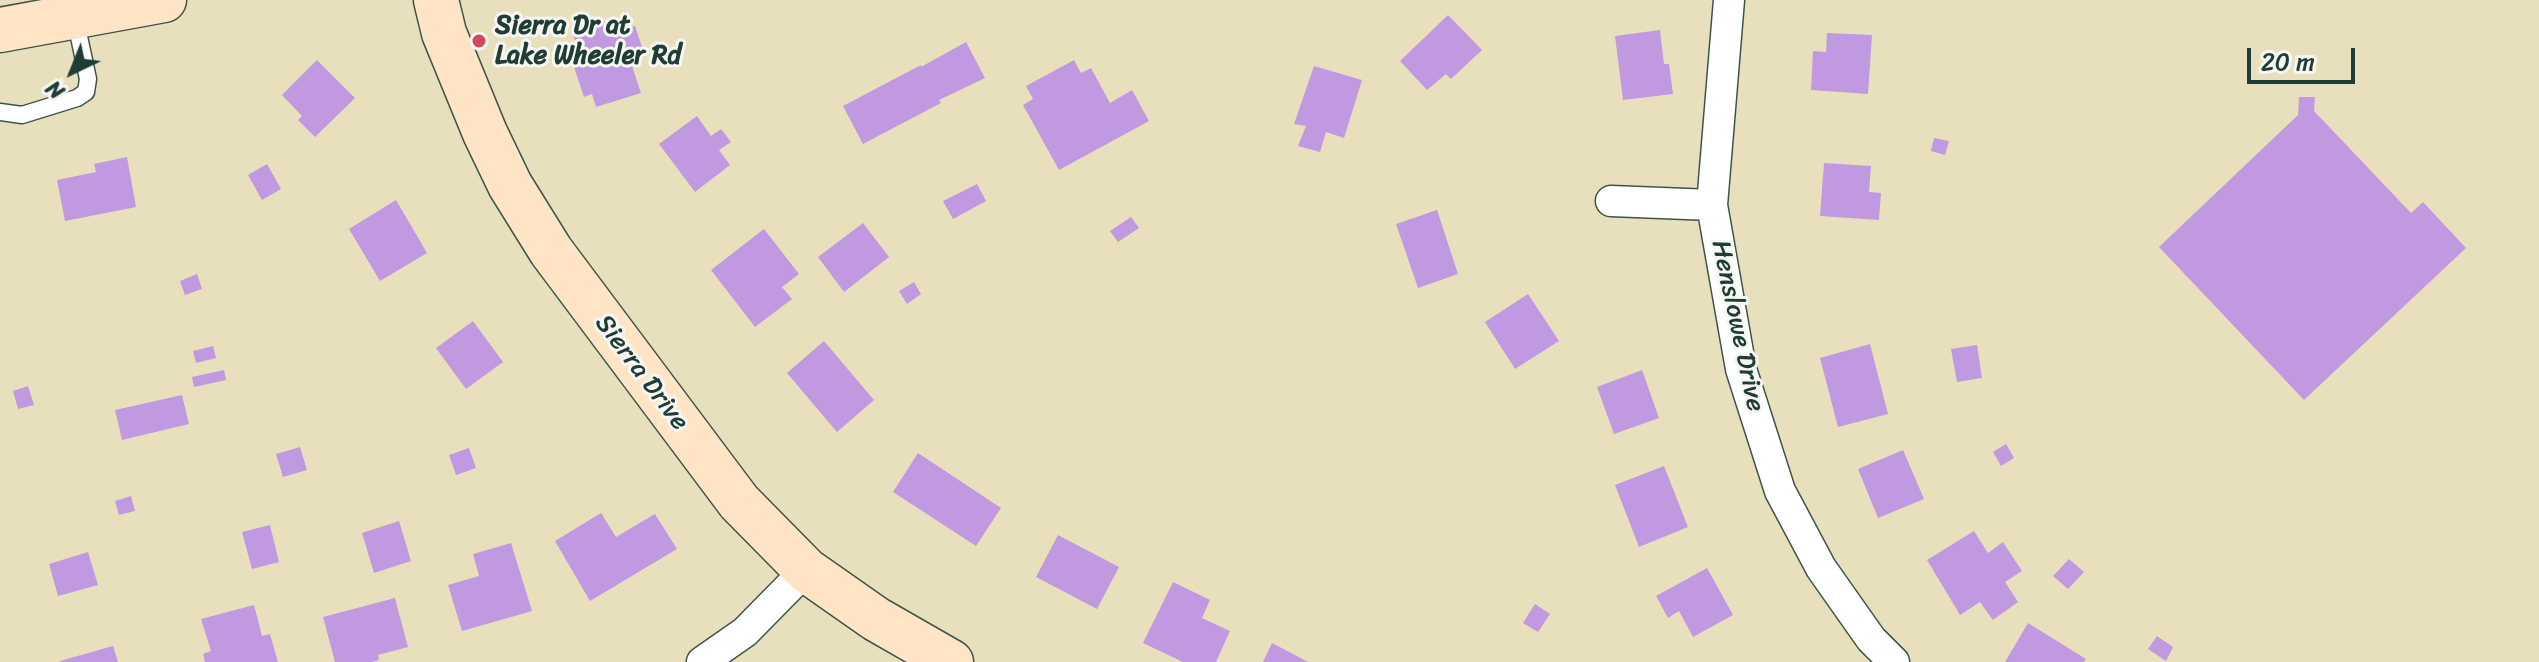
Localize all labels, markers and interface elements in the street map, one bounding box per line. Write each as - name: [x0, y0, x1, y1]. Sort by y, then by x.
- place label: Sierra Dr at Lake Wheeler Rd: [495, 10, 681, 72]
- north arrow: [32, 32, 112, 112]
- marker: Sierra Dr at Lake Wheeler Rd: [470, 32, 488, 50]
- scale bar: [2251, 32, 2359, 82]
- text: 20 m: [2261, 41, 2315, 83]
- text: N: [36, 70, 74, 109]
- street label: Henslowe Drive: [1704, 237, 1770, 415]
- street label: Sierra Drive: [587, 309, 695, 437]

